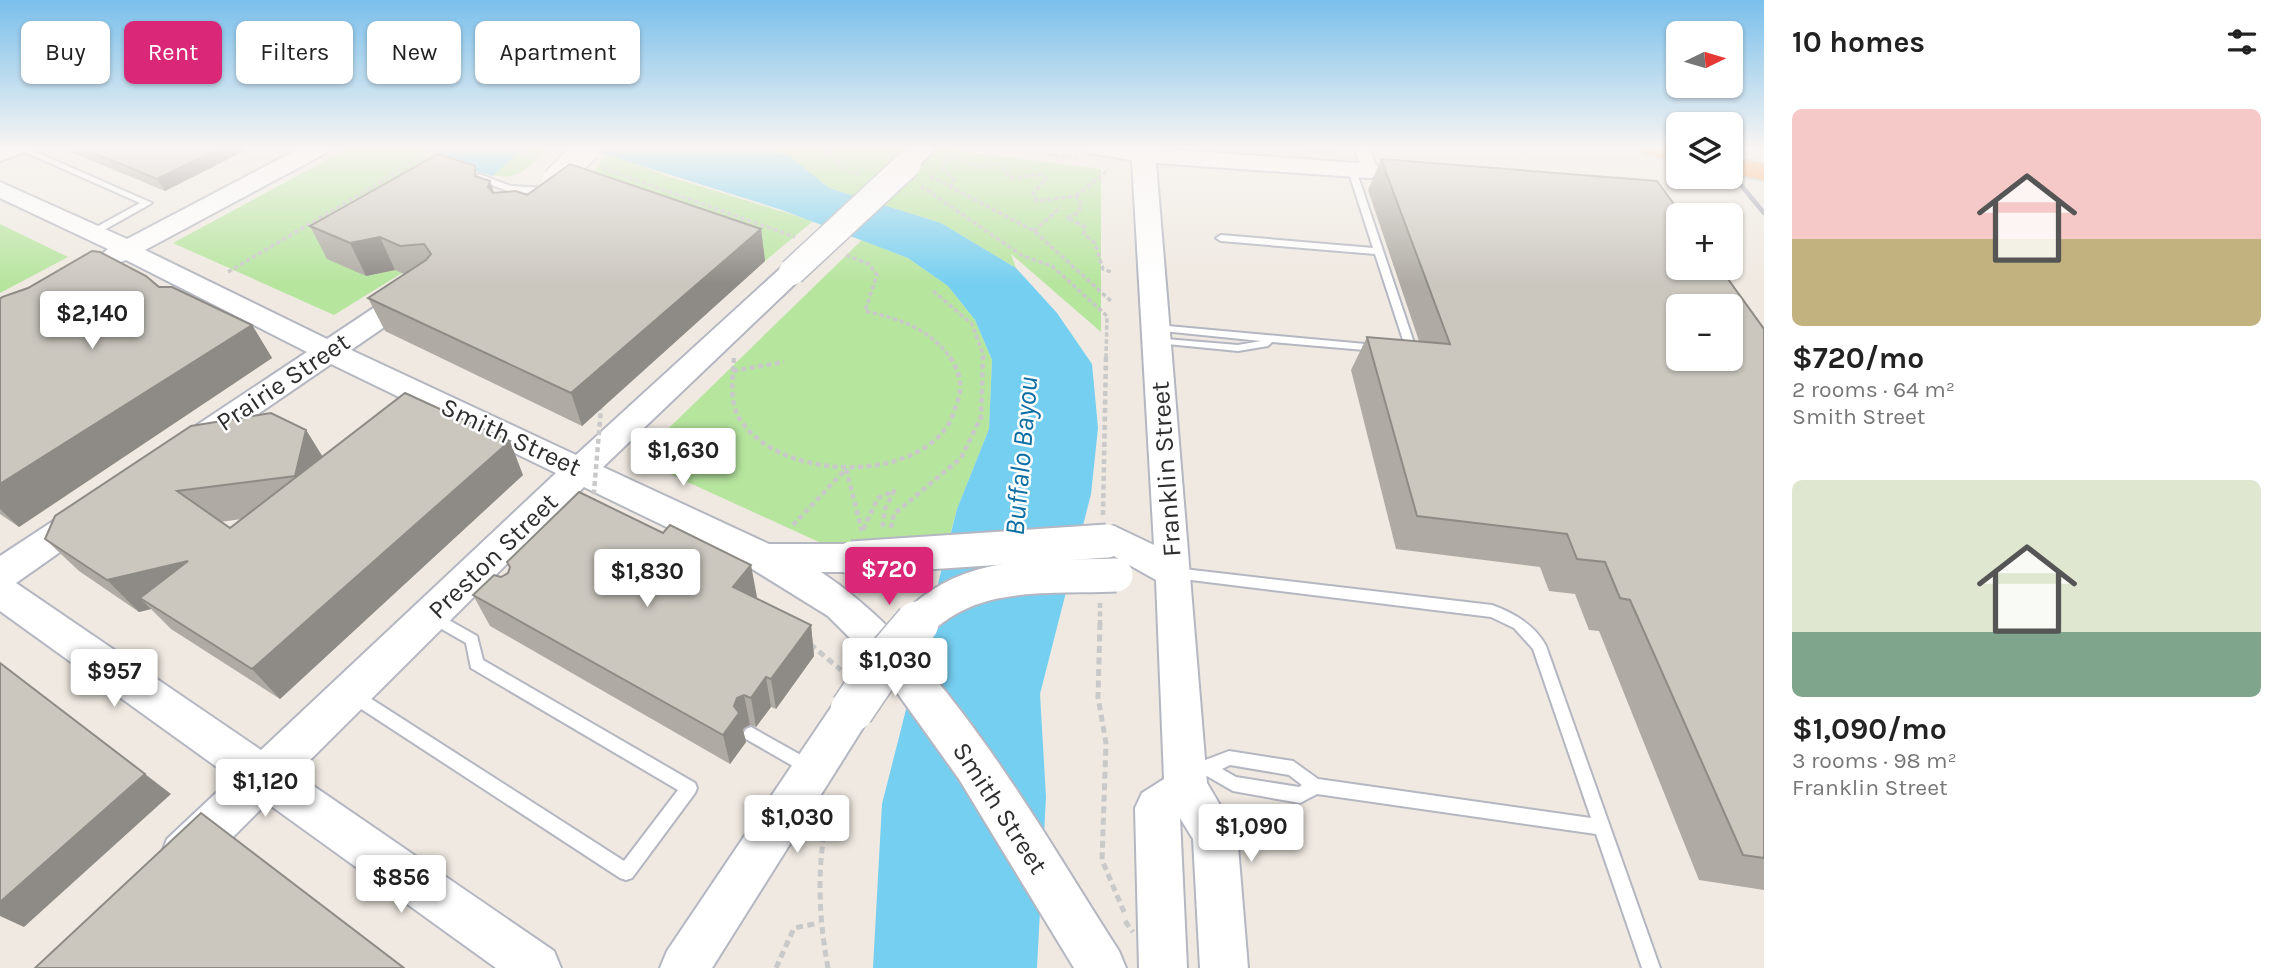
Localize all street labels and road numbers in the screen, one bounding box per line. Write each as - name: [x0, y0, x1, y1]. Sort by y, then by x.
- street label: Prairie Street: [211, 326, 356, 438]
- street label: Franklin Street: [1144, 380, 1188, 558]
- street label: Smith Street: [436, 391, 586, 483]
- street label: Preston Street: [422, 486, 564, 626]
- street label: Smith Street: [946, 736, 1054, 880]

